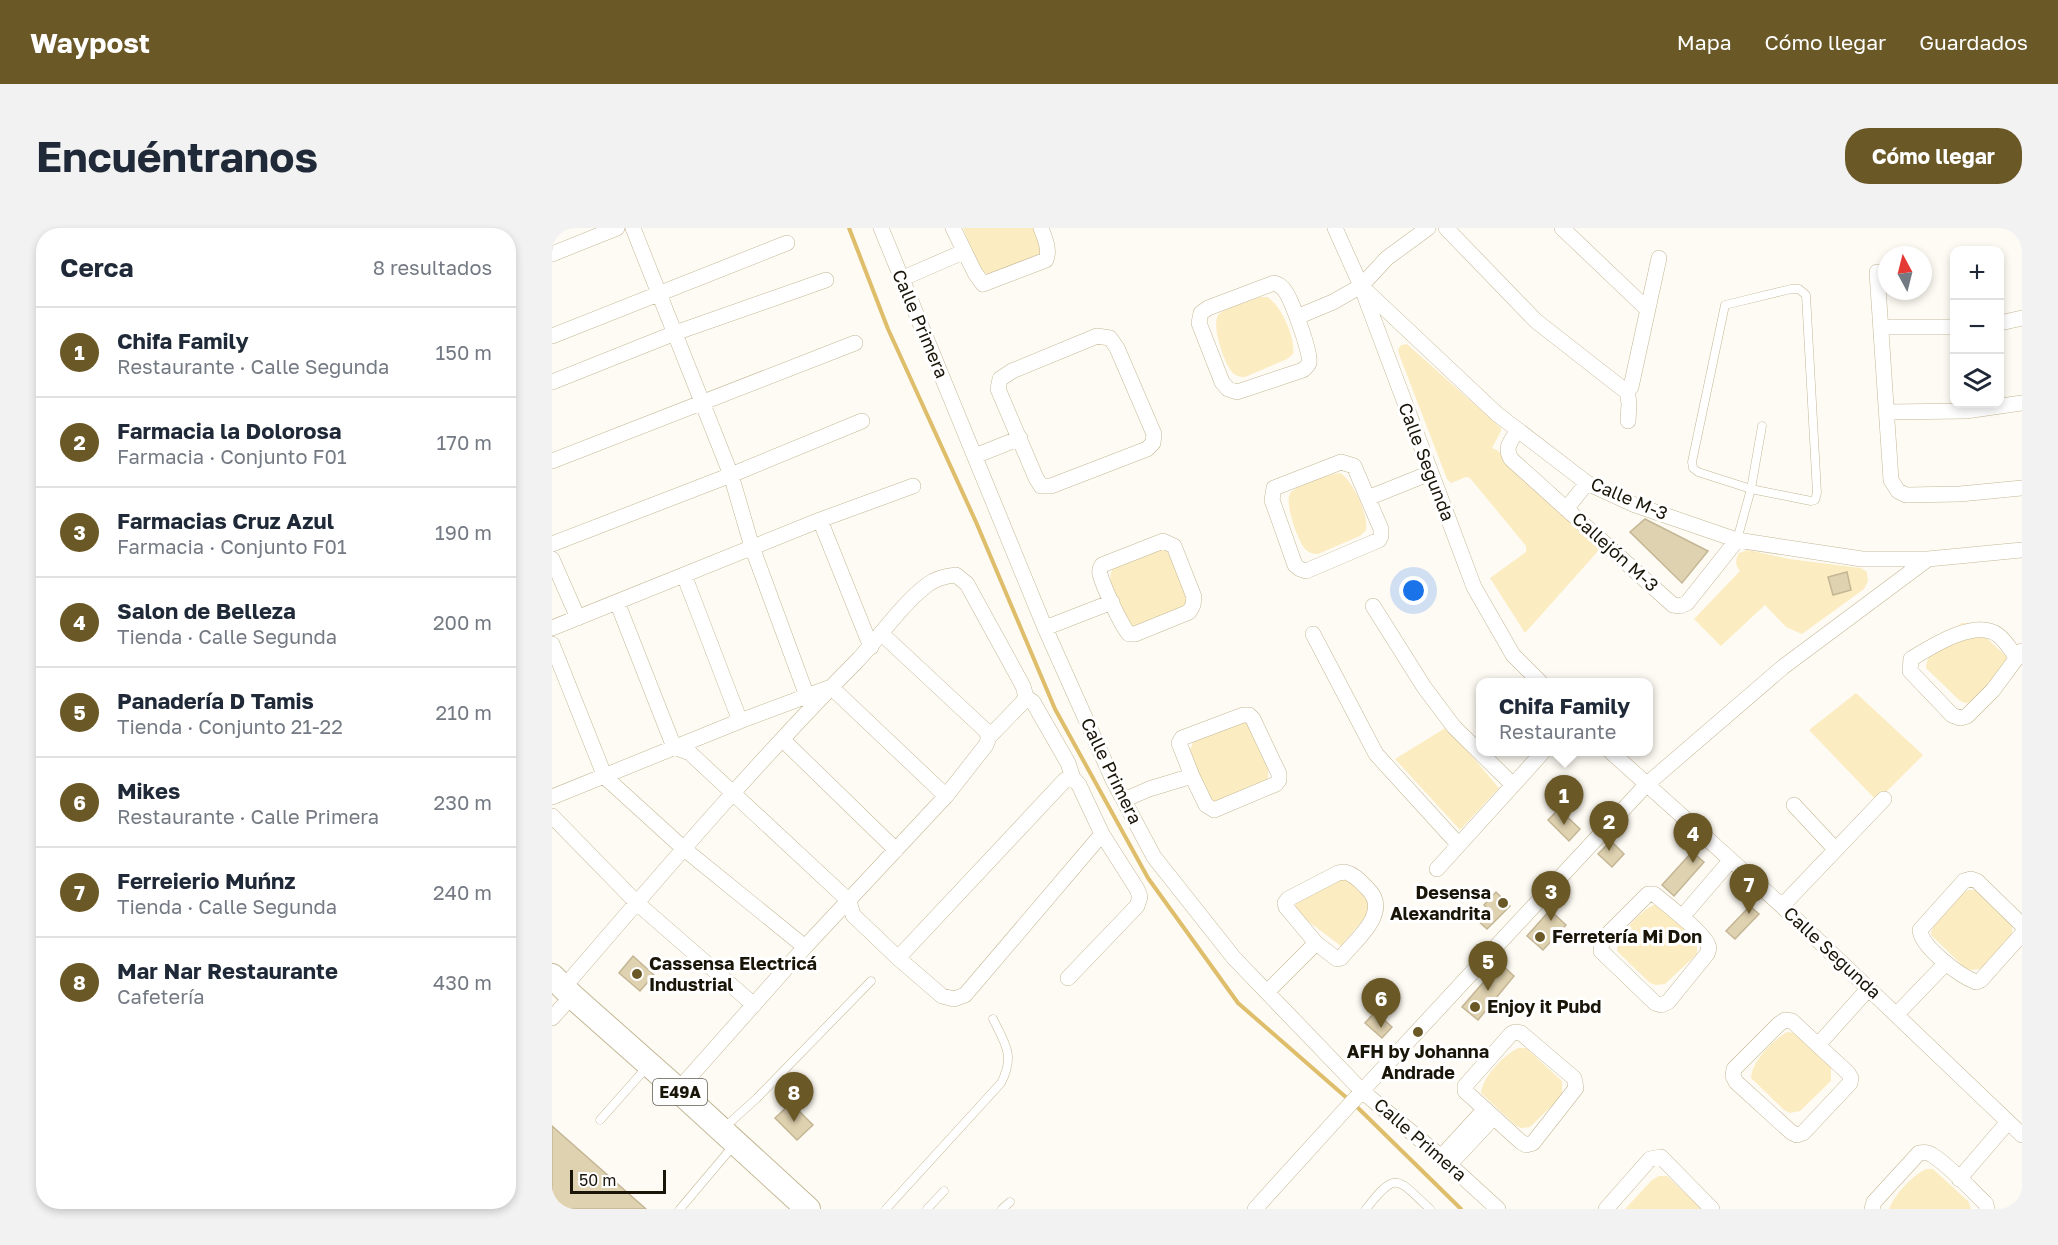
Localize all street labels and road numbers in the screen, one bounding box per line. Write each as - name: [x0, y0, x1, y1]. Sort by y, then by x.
- street label: Calle Primera: [888, 266, 954, 381]
- street label: Calle Segunda: [1394, 399, 1460, 524]
- street label: Calle M-3: [1588, 472, 1671, 524]
- street label: Callejón M-3: [1568, 507, 1663, 596]
- street label: Calle Primera: [1077, 714, 1147, 827]
- street label: Calle Segunda: [1779, 902, 1886, 1003]
- road number: E49A: [653, 1079, 707, 1105]
- street label: Calle Primera: [1370, 1093, 1472, 1186]

